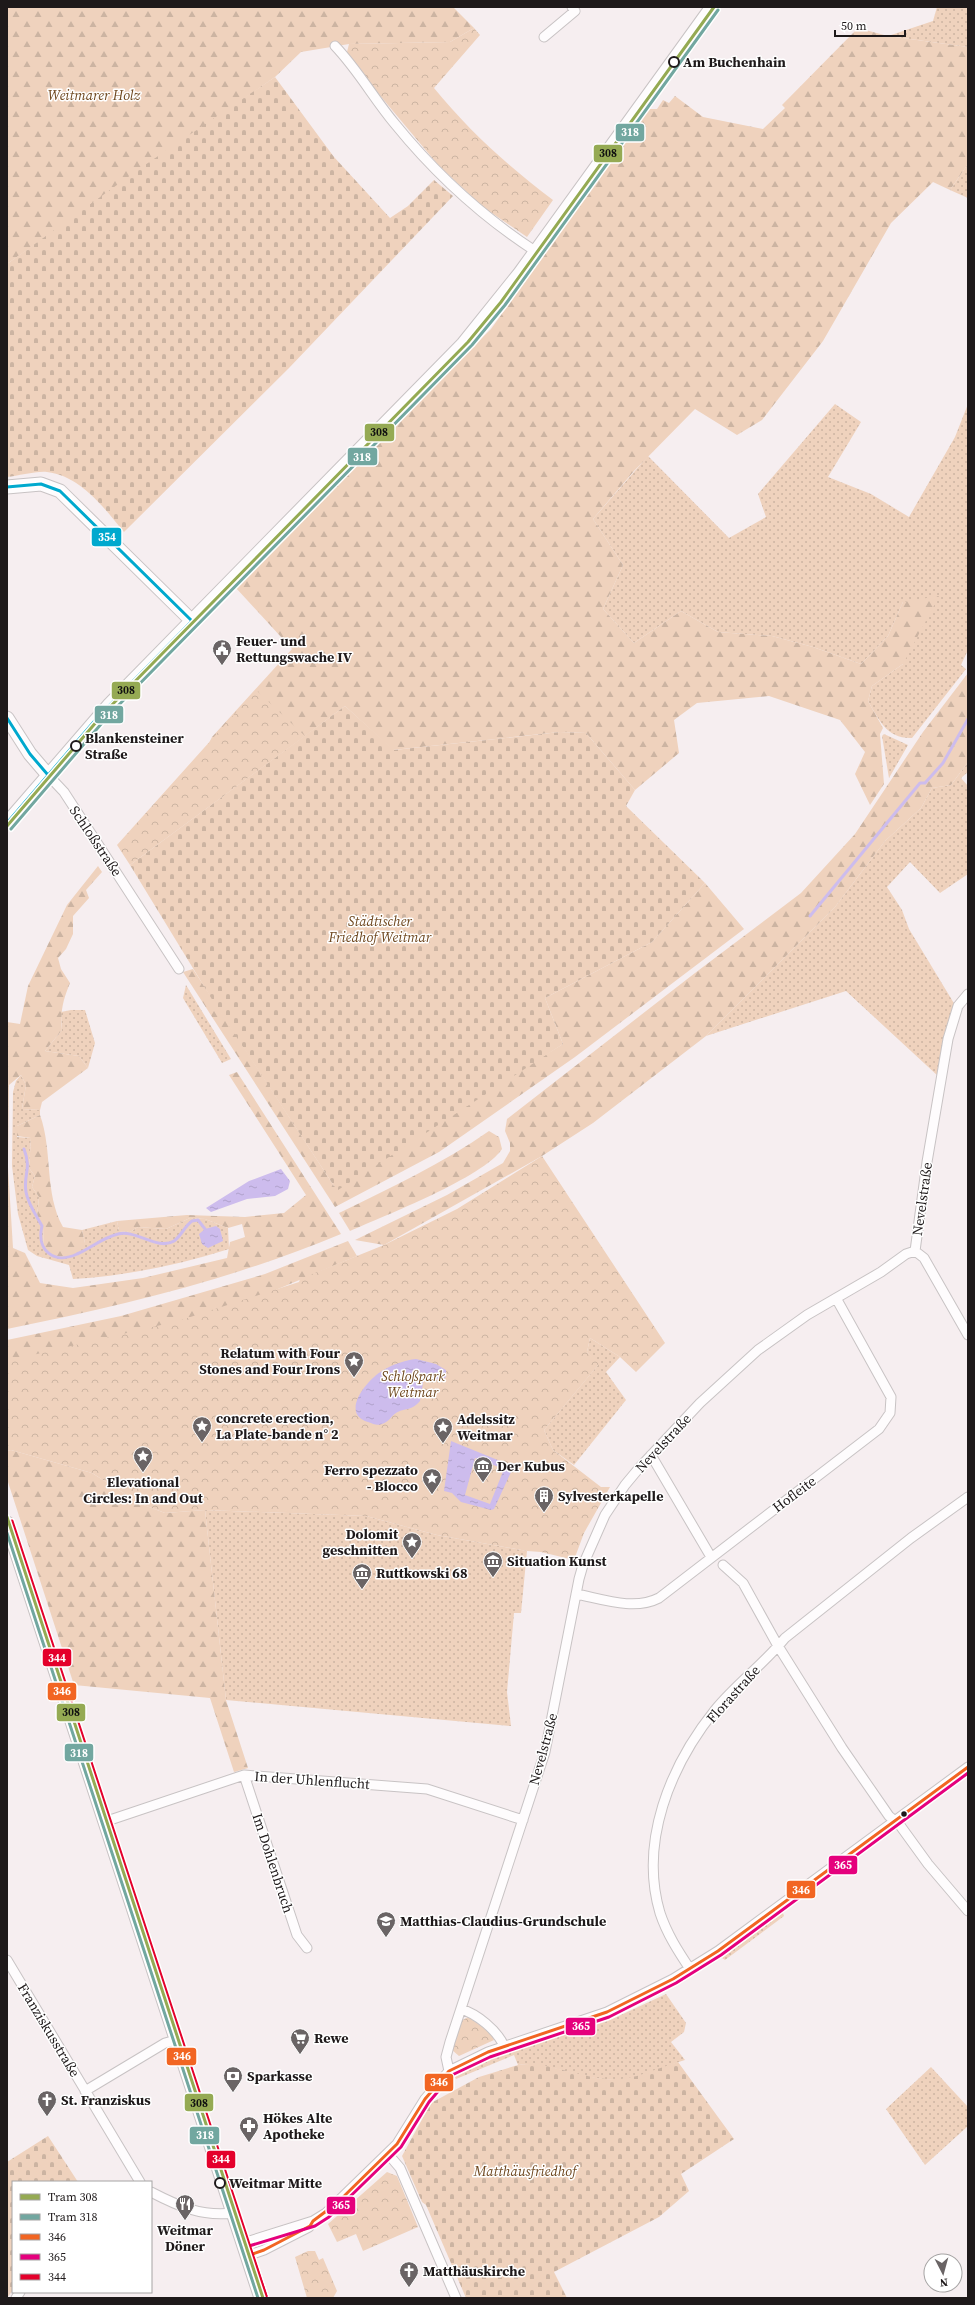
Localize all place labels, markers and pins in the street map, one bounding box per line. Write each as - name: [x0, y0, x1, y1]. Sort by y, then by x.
- place label: Am Buchenhain: [683, 52, 786, 72]
- marker: Am Buchenhain: [668, 56, 680, 68]
- place label: Feuer- und Rettungswache IV: [236, 631, 353, 667]
- public building icon: Feuer- und Rettungswache IV: [211, 638, 233, 666]
- place label: Blankensteiner Straße: [85, 728, 184, 764]
- marker: Blankensteiner Straße: [70, 740, 82, 752]
- place label: Relatum with Four Stones and Four Irons: [199, 1343, 341, 1379]
- place icon: Relatum with Four Stones and Four Irons: [343, 1350, 365, 1378]
- place label: concrete erection, La Plate-bande n° 2: [216, 1408, 339, 1444]
- place label: Adelssitz Weitmar: [457, 1409, 515, 1445]
- place icon: concrete erection, La Plate-bande n° 2: [191, 1415, 213, 1443]
- place icon: Adelssitz Weitmar: [432, 1416, 454, 1444]
- place icon: Elevational Circles: In and Out: [132, 1445, 154, 1473]
- museum icon: Der Kubus: [472, 1455, 494, 1483]
- place label: Der Kubus: [497, 1456, 565, 1476]
- place label: Ferro spezzato - Blocco: [324, 1460, 418, 1496]
- place icon: Ferro spezzato - Blocco: [421, 1467, 443, 1495]
- place label: Elevational Circles: In and Out: [83, 1472, 204, 1508]
- building icon: Sylvesterkapelle: [533, 1485, 555, 1513]
- place label: Sylvesterkapelle: [558, 1486, 663, 1506]
- place label: Dolomit geschnitten: [323, 1524, 399, 1560]
- place icon: Dolomit geschnitten: [401, 1531, 423, 1559]
- museum icon: Situation Kunst: [482, 1550, 504, 1578]
- place label: Situation Kunst: [507, 1551, 608, 1571]
- museum icon: Ruttkowski 68: [351, 1562, 373, 1590]
- place label: Ruttkowski 68: [376, 1563, 468, 1583]
- unlabelled marker: [899, 1809, 909, 1819]
- school or university icon: Matthias-Claudius-Grundschule: [375, 1910, 397, 1938]
- place label: Matthias-Claudius-Grundschule: [400, 1911, 606, 1931]
- supermarket icon: Rewe: [289, 2027, 311, 2055]
- place label: Rewe: [314, 2028, 349, 2048]
- bank icon: Sparkasse: [222, 2065, 244, 2093]
- place label: Sparkasse: [247, 2066, 312, 2086]
- church icon: St. Franziskus: [36, 2089, 58, 2117]
- place label: St. Franziskus: [61, 2090, 151, 2110]
- place label: Hökes Alte Apotheke: [263, 2108, 332, 2144]
- pharmacy icon: Hökes Alte Apotheke: [238, 2115, 260, 2143]
- place label: Weitmar Mitte: [229, 2173, 322, 2193]
- marker: Weitmar Mitte: [214, 2177, 226, 2189]
- restaurant icon: Weitmar Döner: [174, 2193, 196, 2221]
- place label: Weitmar Döner: [157, 2220, 213, 2256]
- church icon: Matthäuskirche: [398, 2260, 420, 2288]
- place label: Matthäuskirche: [423, 2261, 525, 2281]

